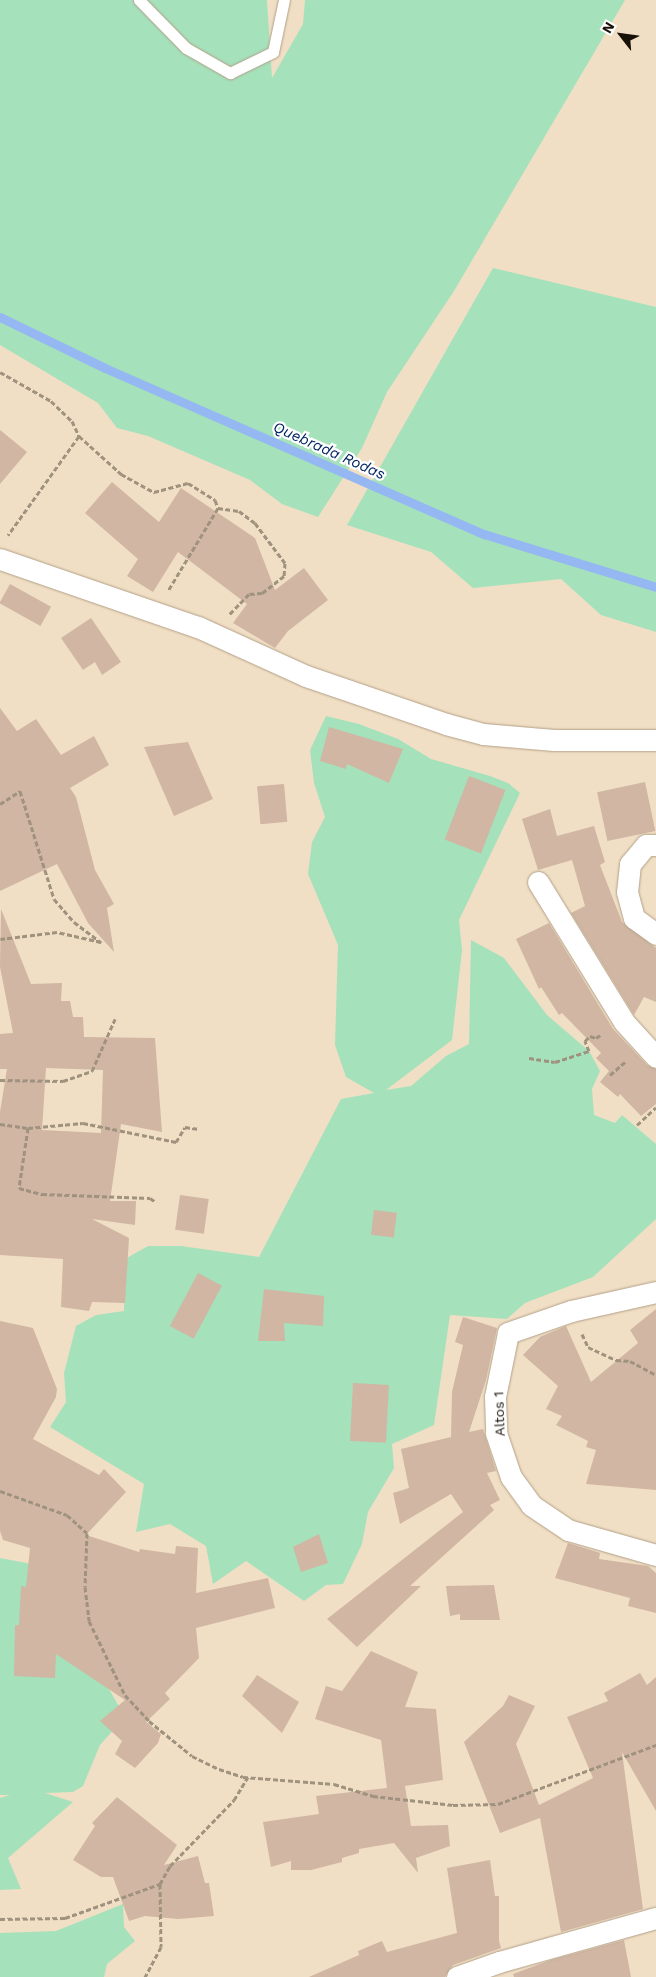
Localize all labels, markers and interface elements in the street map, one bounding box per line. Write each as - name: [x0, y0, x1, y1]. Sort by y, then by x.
- north arrow: [596, 10, 646, 60]
- text: N: [598, 19, 618, 36]
- water label: Quebrada Rodas: [270, 418, 388, 484]
- street label: Altos 1: [490, 1391, 508, 1437]

